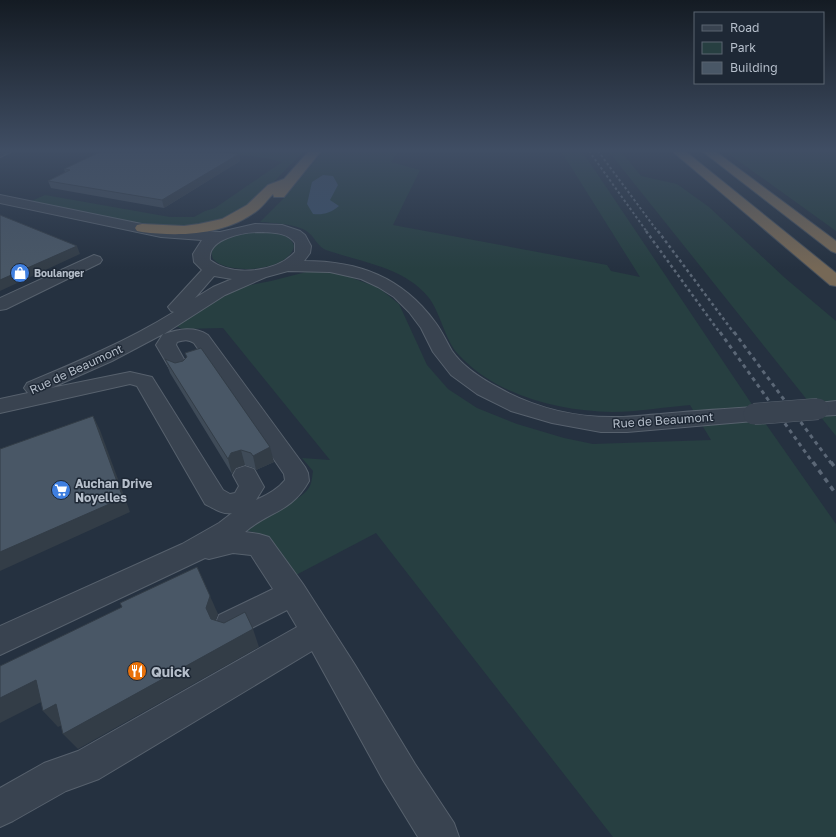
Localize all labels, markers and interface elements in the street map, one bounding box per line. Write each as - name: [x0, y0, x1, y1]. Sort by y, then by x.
- legend: [694, 12, 824, 84]
- text: Road: [730, 20, 759, 35]
- text: Park: [730, 40, 756, 55]
- text: Building: [730, 60, 778, 75]
- shop icon: Boulanger: [9, 262, 31, 284]
- place label: Boulanger: [34, 267, 84, 279]
- street label: Rue de Beaumont: [27, 341, 125, 397]
- street label: Rue de Beaumont: [612, 409, 714, 431]
- place label: Auchan Drive Noyelles: [75, 476, 152, 505]
- supermarket icon: Auchan Drive Noyelles: [50, 479, 72, 501]
- restaurant icon: Quick: [126, 660, 148, 682]
- place label: Quick: [151, 663, 190, 680]

